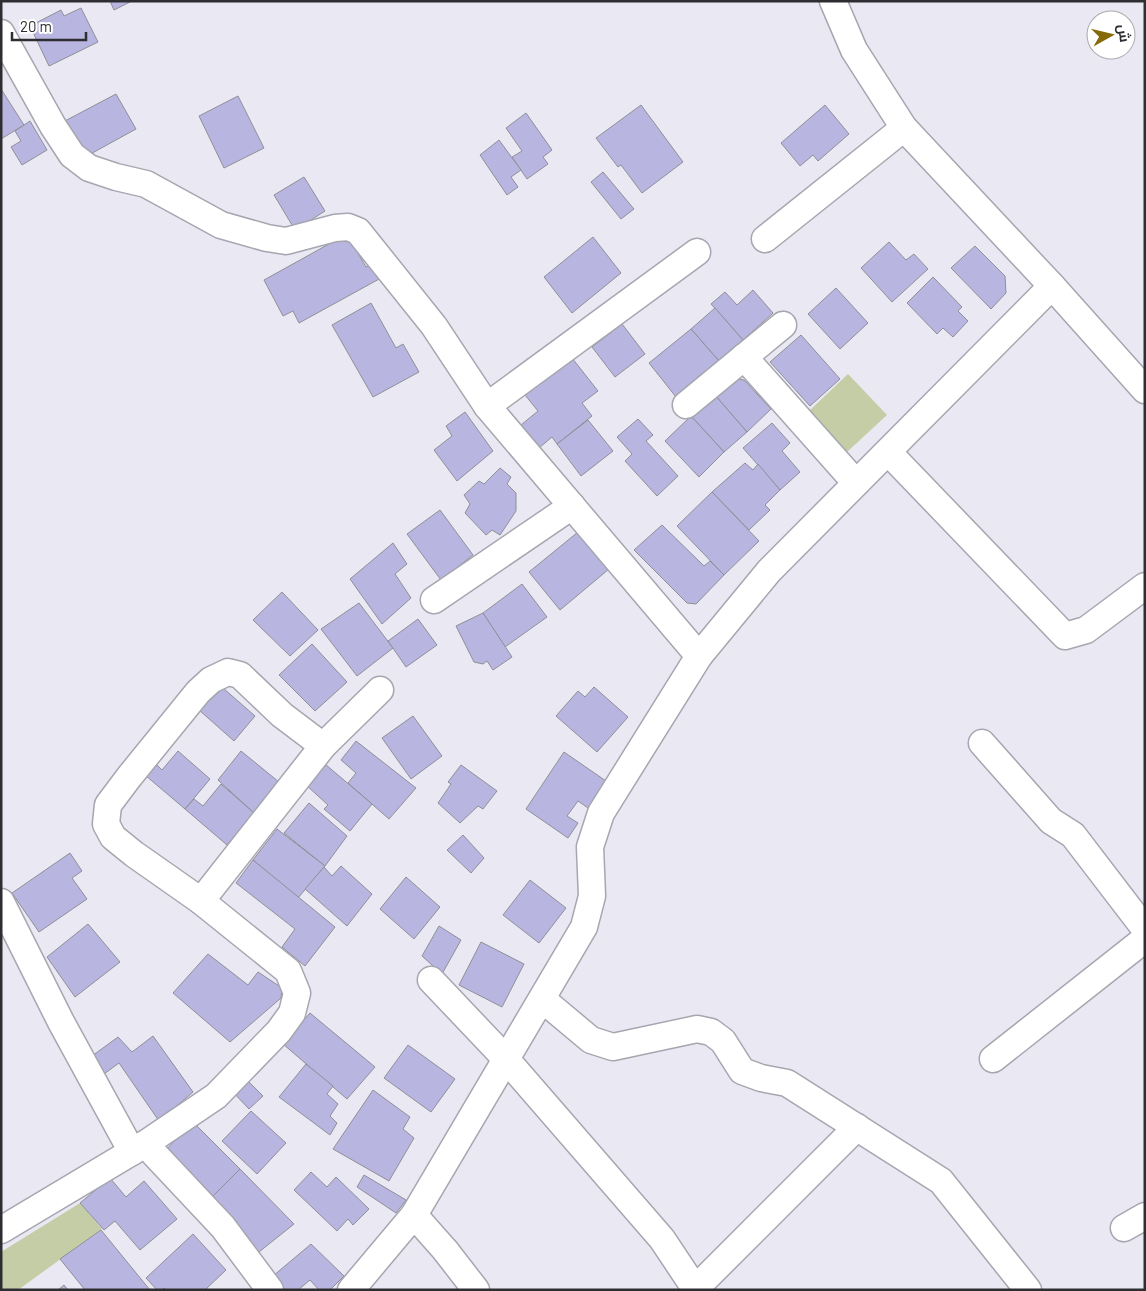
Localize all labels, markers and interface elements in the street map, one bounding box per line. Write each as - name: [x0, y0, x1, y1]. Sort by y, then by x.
- scale bar: [12, 10, 86, 42]
- north arrow: [1086, 10, 1136, 60]
- text: 20 m: [20, 17, 52, 35]
- text: ش: [1114, 23, 1134, 43]

